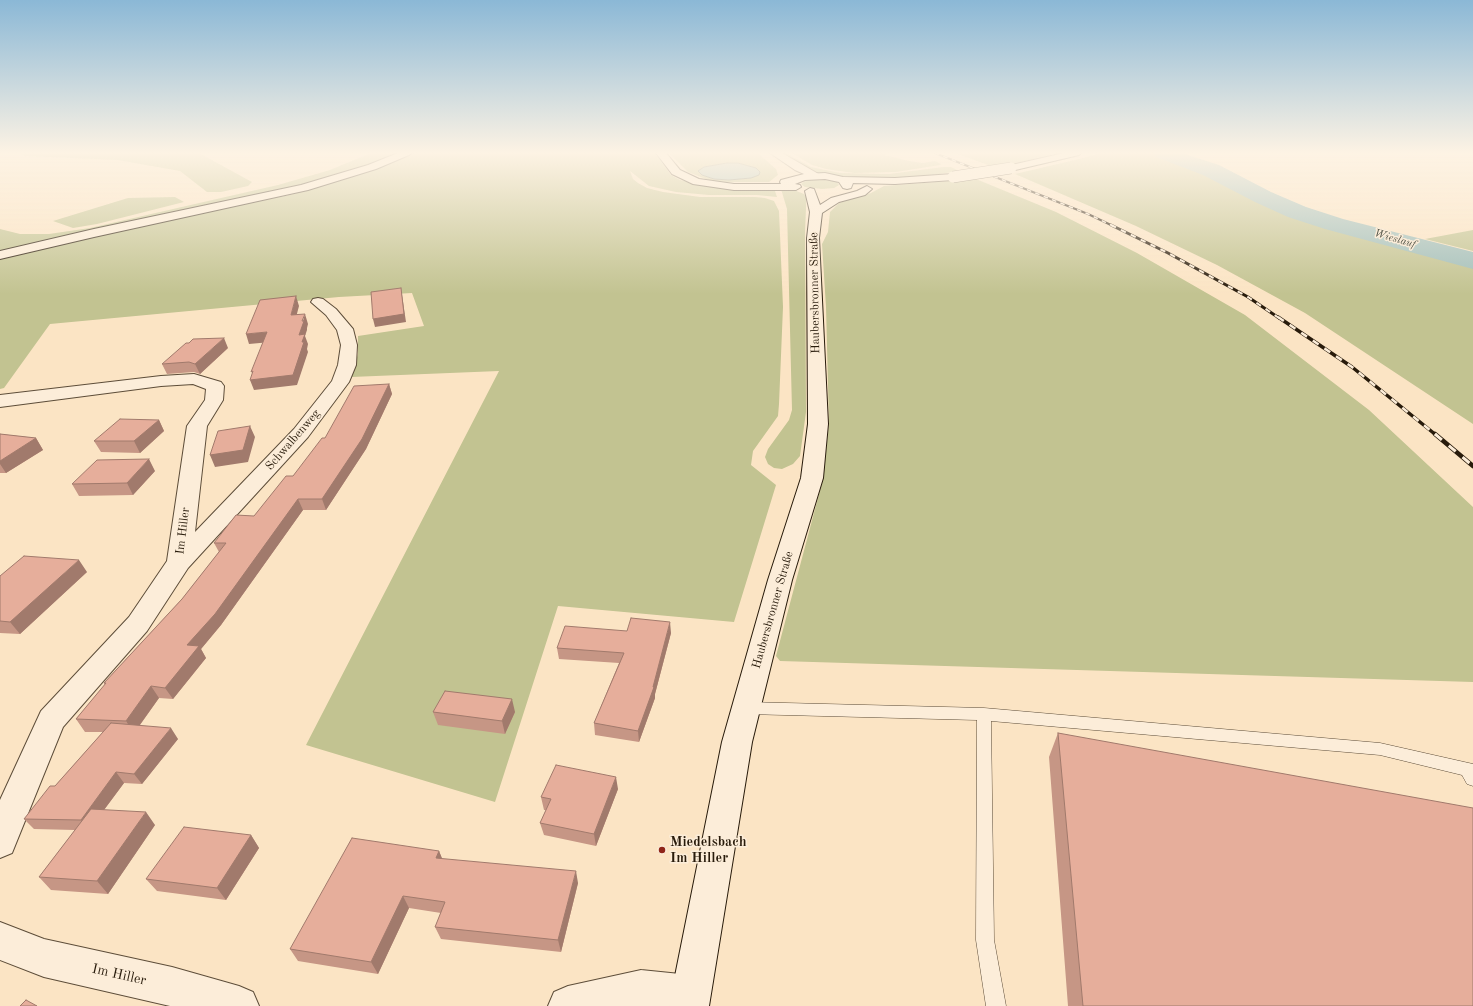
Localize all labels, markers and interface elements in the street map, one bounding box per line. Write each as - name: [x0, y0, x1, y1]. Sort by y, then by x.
- water label: Wieslauf: [1372, 227, 1418, 251]
- street label: Haubersbronner Straße: [807, 232, 823, 354]
- street label: Schwalbenweg: [263, 407, 323, 473]
- street label: Im Hiller: [173, 507, 193, 555]
- street label: Haubersbronner Straße: [749, 550, 797, 670]
- place label: Miedelsbach Im Hiller: [670, 834, 747, 866]
- marker: Miedelsbach Im Hiller: [657, 845, 667, 855]
- street label: Im Hiller: [90, 961, 148, 989]

